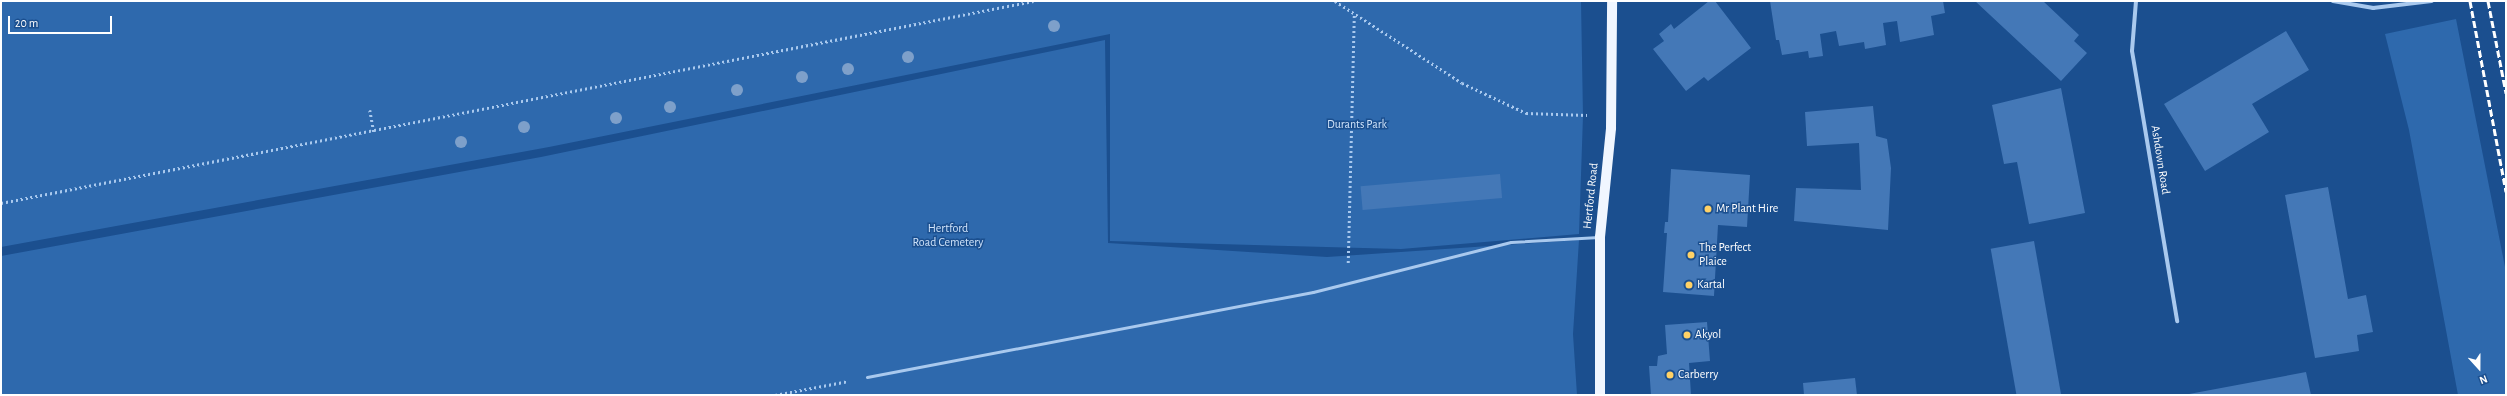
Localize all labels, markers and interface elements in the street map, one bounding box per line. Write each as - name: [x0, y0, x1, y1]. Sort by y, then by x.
- scale bar: [10, 8, 114, 34]
- text: 20 m: [15, 17, 38, 29]
- park label: Durants Park: [1327, 118, 1387, 132]
- street label: Ashdown Road: [2147, 124, 2173, 196]
- street label: Hertford Road: [1580, 162, 1602, 230]
- place label: Mr Plant Hire: [1716, 202, 1778, 216]
- marker: Mr Plant Hire: [1703, 204, 1713, 214]
- park label: Hertford Road Cemetery: [913, 222, 983, 250]
- place label: The Perfect Plaice: [1699, 241, 1751, 269]
- marker: The Perfect Plaice: [1686, 250, 1696, 260]
- place label: Kartal: [1697, 278, 1725, 292]
- marker: Kartal: [1684, 280, 1694, 290]
- place label: Akyol: [1695, 328, 1721, 342]
- marker: Akyol: [1682, 330, 1692, 340]
- north arrow: [2459, 348, 2499, 388]
- place label: Carberry: [1678, 368, 1718, 382]
- marker: Carberry: [1665, 370, 1675, 380]
- text: N: [2478, 373, 2489, 386]

